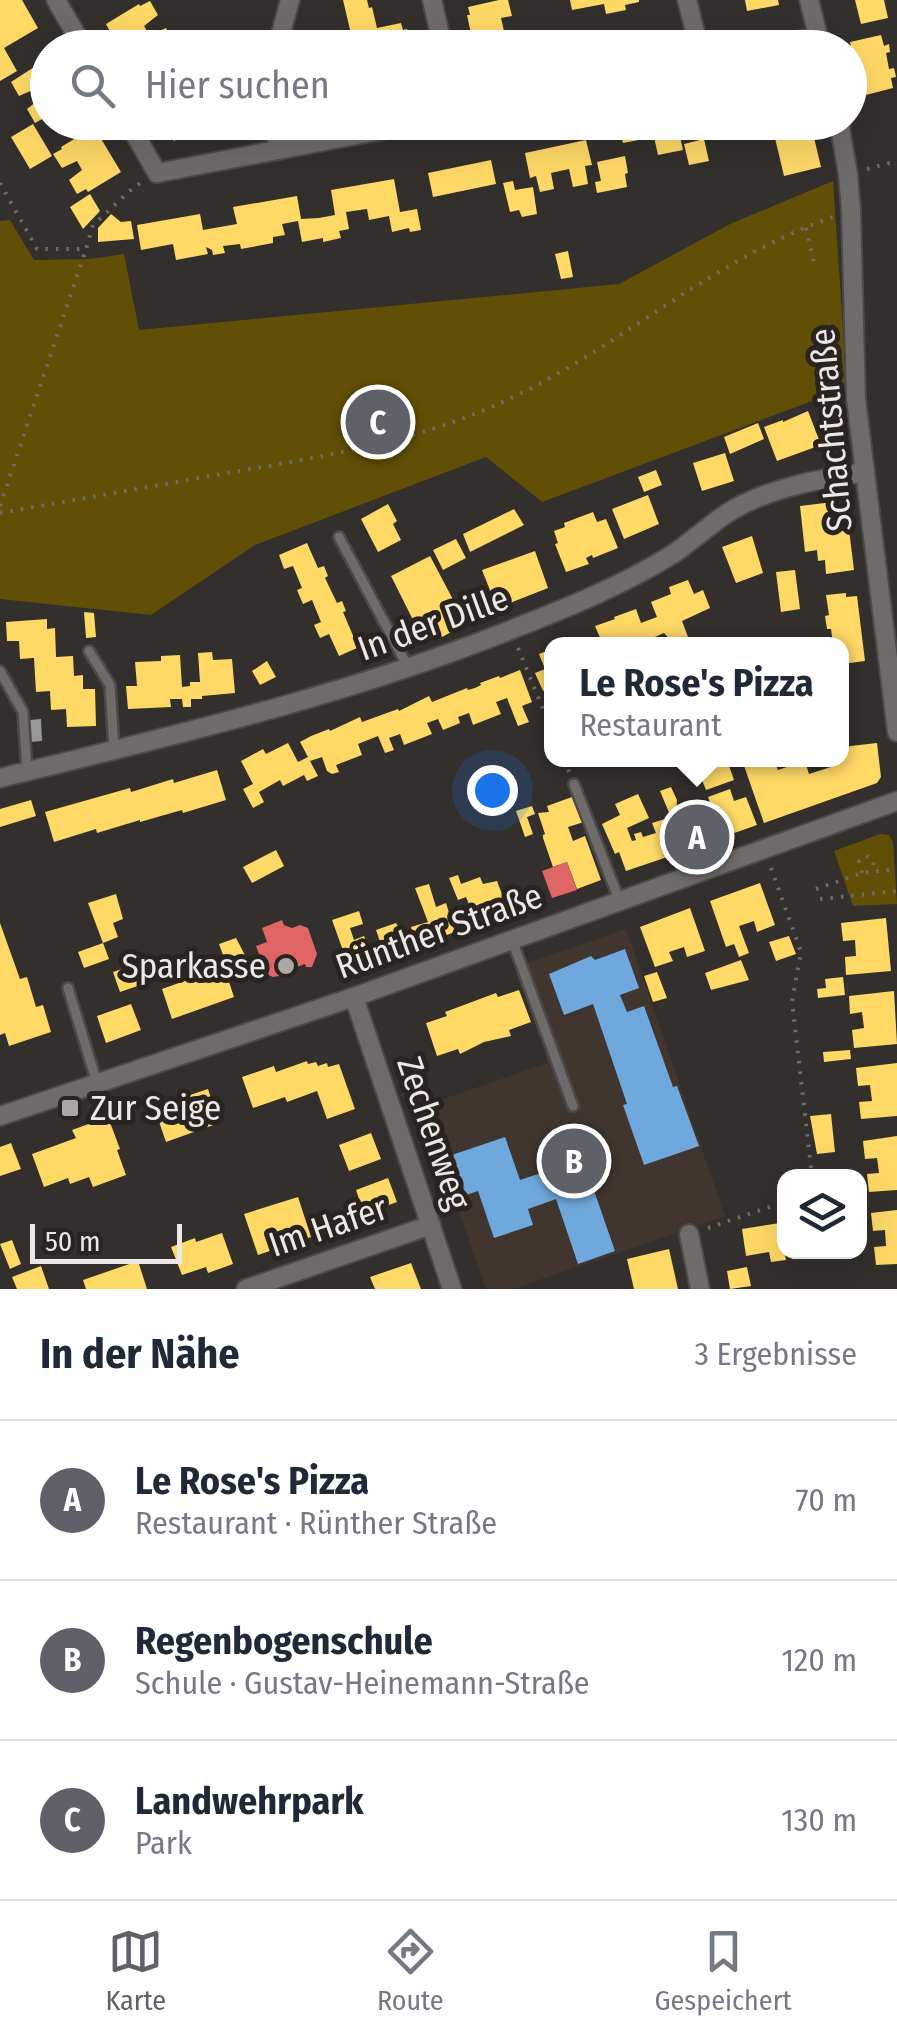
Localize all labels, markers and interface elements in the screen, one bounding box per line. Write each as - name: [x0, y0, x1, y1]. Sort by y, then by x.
- search box: [30, 30, 867, 140]
- icon: search: [65, 58, 120, 113]
- text: Hier suchen: [145, 62, 330, 108]
- street label: Schachtstraße: [801, 327, 861, 533]
- pin: C: [346, 384, 410, 460]
- street label: In der Dille: [352, 576, 514, 670]
- popup: [544, 637, 849, 767]
- text: Le Rose's Pizza: [579, 660, 814, 706]
- text: Restaurant: [579, 706, 722, 744]
- your location: [467, 765, 518, 816]
- pin: A: [664, 800, 730, 874]
- street label: Rünther Straße: [330, 874, 548, 988]
- place label: Sparkasse: [121, 945, 266, 987]
- marker: Sparkasse: [275, 955, 297, 977]
- street label: Zechenweg: [388, 1051, 480, 1215]
- place label: Zur Seige: [90, 1087, 221, 1129]
- marker: Zur Seige: [59, 1097, 81, 1119]
- pin: B: [542, 1124, 606, 1198]
- map controls: [777, 1169, 867, 1259]
- button: layers: [777, 1169, 867, 1259]
- street label: Im Hafer: [263, 1186, 393, 1266]
- scale bar: [30, 1219, 182, 1264]
- text: 50 m: [45, 1225, 101, 1258]
- text: In der Nähe: [40, 1329, 240, 1379]
- text: 3 Ergebnisse: [695, 1335, 857, 1373]
- text: Le Rose's Pizza: [135, 1458, 369, 1504]
- text: A: [64, 1481, 81, 1519]
- text: 70 m: [796, 1481, 857, 1519]
- text: Restaurant · Rünther Straße: [135, 1504, 497, 1542]
- text: Regenbogenschule: [135, 1618, 433, 1664]
- text: B: [64, 1641, 81, 1679]
- text: 120 m: [782, 1641, 857, 1679]
- text: Schule · Gustav-Heinemann-Straße: [135, 1664, 590, 1702]
- text: Landwehrpark: [135, 1778, 364, 1824]
- text: C: [64, 1801, 81, 1839]
- text: 130 m: [781, 1801, 857, 1839]
- text: Park: [135, 1824, 192, 1862]
- tab: Karte: [105, 1924, 166, 2017]
- tab: Route: [377, 1924, 444, 2017]
- tab: Gespeichert: [654, 1924, 792, 2017]

